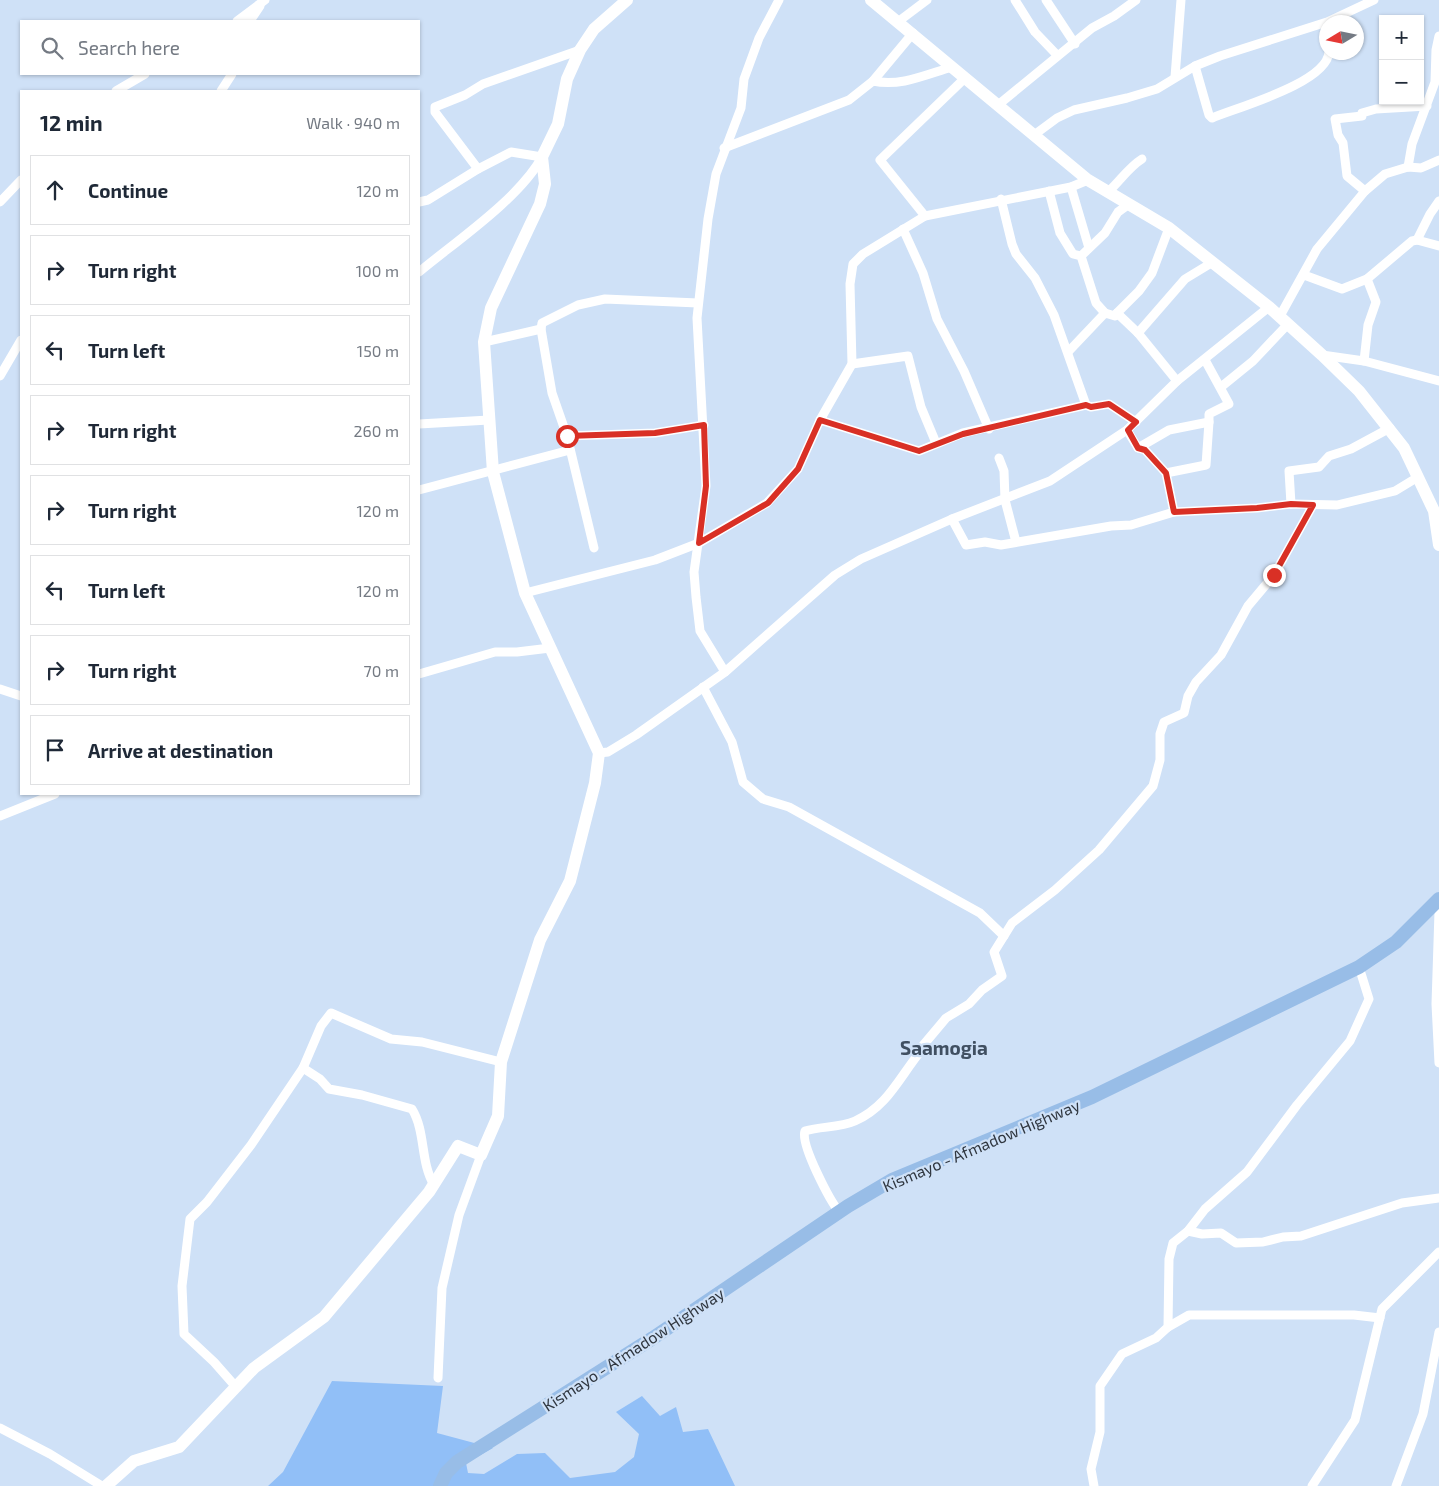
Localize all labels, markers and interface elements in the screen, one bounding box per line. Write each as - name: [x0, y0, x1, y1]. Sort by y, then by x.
- north arrow: [1319, 15, 1364, 60]
- map controls: [1379, 15, 1424, 105]
- button: +: [1379, 15, 1424, 60]
- search box: [20, 20, 420, 75]
- icon: search: [38, 34, 66, 62]
- text: Search here: [78, 36, 180, 59]
- button: −: [1379, 60, 1424, 105]
- text: 12 min: [40, 110, 103, 135]
- text: Walk · 940 m: [306, 113, 400, 132]
- icon: ahead: [41, 176, 69, 204]
- text: Continue: [88, 179, 168, 202]
- text: 120 m: [356, 181, 399, 200]
- icon: right: [41, 256, 69, 284]
- text: Turn right: [88, 259, 176, 282]
- text: 100 m: [356, 261, 399, 280]
- icon: left: [41, 336, 69, 364]
- text: Turn left: [88, 339, 165, 362]
- text: 150 m: [357, 341, 399, 360]
- icon: right: [41, 416, 69, 444]
- text: Turn right: [88, 419, 176, 442]
- text: 260 m: [354, 421, 399, 440]
- route start: [556, 425, 579, 448]
- icon: right: [41, 496, 69, 524]
- text: Turn right: [88, 499, 176, 522]
- text: 120 m: [356, 501, 399, 520]
- route end: [1263, 564, 1286, 587]
- icon: left: [41, 576, 69, 604]
- text: Turn left: [88, 579, 165, 602]
- text: 120 m: [356, 581, 399, 600]
- icon: right: [41, 656, 69, 684]
- text: Turn right: [88, 659, 176, 682]
- text: 70 m: [364, 661, 399, 680]
- icon: arrive: [41, 736, 69, 764]
- text: Arrive at destination: [88, 739, 273, 762]
- district label: Saamogia: [900, 1036, 988, 1059]
- street label: Kismayo - Afmadow Highway: [880, 1095, 1083, 1195]
- street label: Kismayo - Afmadow Highway: [539, 1283, 728, 1415]

